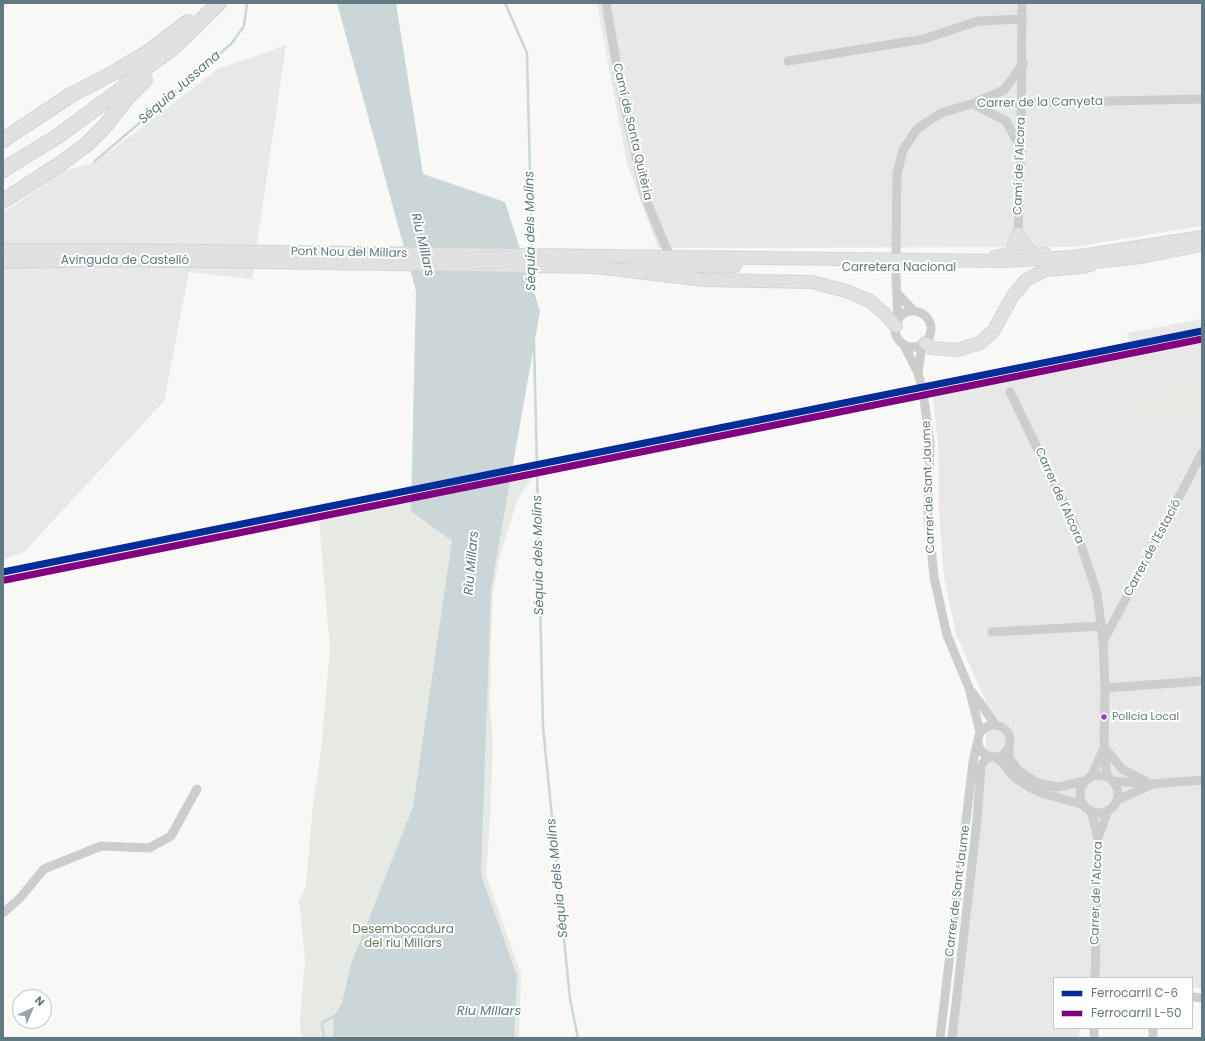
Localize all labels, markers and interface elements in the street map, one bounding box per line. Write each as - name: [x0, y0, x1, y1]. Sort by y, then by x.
- water label: Séquia Jussana: [136, 48, 224, 128]
- street label: Camí de Santa Quitèria: [609, 62, 655, 202]
- street label: Carrer de la Canyeta: [977, 95, 1103, 111]
- street label: Camí de l'Alcora: [1011, 117, 1029, 215]
- water label: Séquia dels Molins: [522, 171, 540, 291]
- water label: Riu Millars: [407, 212, 437, 278]
- street label: Pont Nou del Millars: [291, 245, 407, 261]
- street label: Avinguda de Castelló: [61, 254, 189, 268]
- street label: Carretera Nacional: [842, 261, 956, 275]
- street label: Carrer de Sant Jaume: [919, 421, 939, 553]
- street label: Carrer de l'Alcora: [1031, 446, 1087, 546]
- water label: Séquia dels Molins: [530, 495, 548, 615]
- street label: Carrer de l'Estació: [1121, 497, 1185, 599]
- water label: Riu Millars: [461, 530, 483, 596]
- place label: Policia Local: [1112, 710, 1179, 724]
- marker: Policia Local: [1099, 712, 1109, 722]
- water label: Séquia dels Molins: [544, 817, 572, 939]
- street label: Carrer de Sant Jaume: [943, 824, 973, 958]
- street label: Carrer de l'Alcora: [1088, 841, 1106, 945]
- park label: Desembocadura del riu Millars: [352, 923, 454, 951]
- legend: [1053, 977, 1193, 1029]
- text: Ferrocarril C-6: [1091, 984, 1178, 1001]
- north arrow: [12, 989, 52, 1029]
- text: N: [31, 992, 48, 1010]
- water label: Riu Millars: [457, 1004, 521, 1020]
- text: Ferrocarril L-50: [1091, 1004, 1181, 1021]

